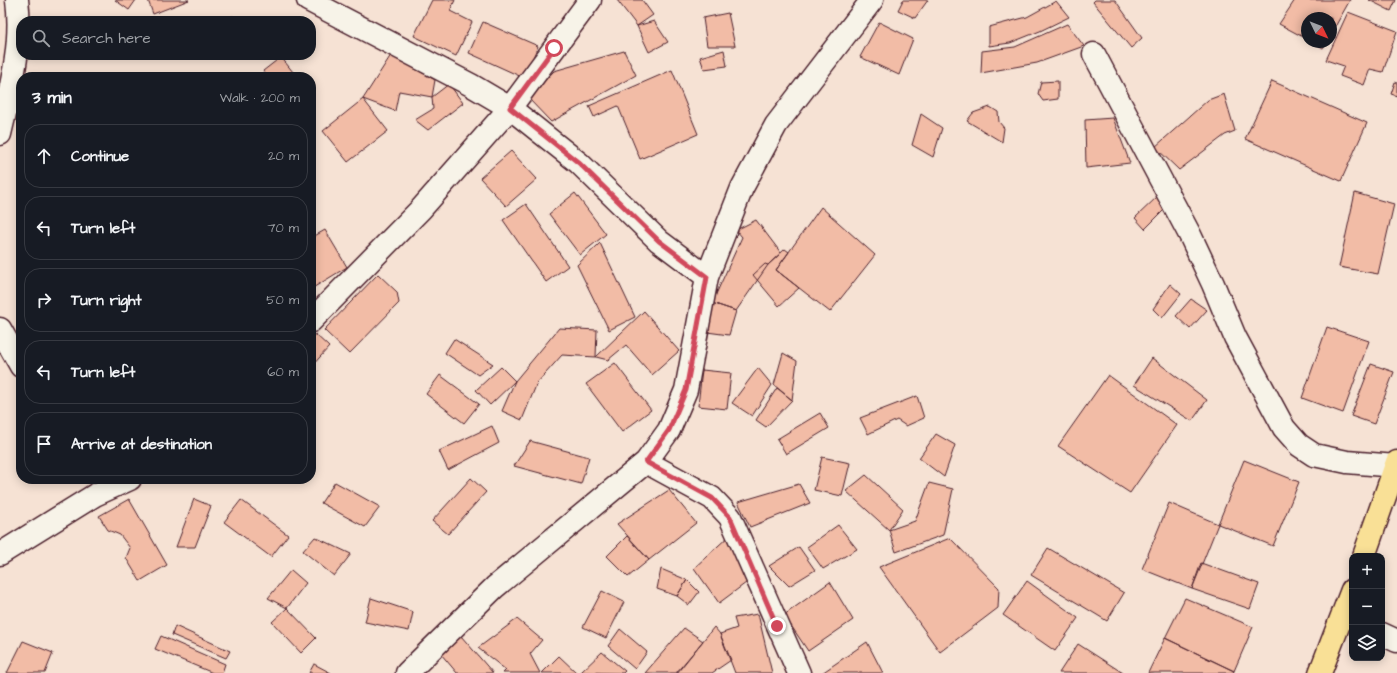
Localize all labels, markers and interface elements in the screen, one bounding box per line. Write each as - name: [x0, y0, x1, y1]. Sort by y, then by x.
- north arrow: [1301, 12, 1337, 48]
- search box: [16, 16, 316, 60]
- icon: search: [30, 27, 52, 49]
- text: Search here: [62, 28, 151, 49]
- route start: [545, 39, 563, 57]
- text: 3 min: [32, 86, 72, 110]
- text: Walk · 200 m: [220, 89, 300, 107]
- icon: ahead: [33, 145, 55, 167]
- text: Continue: [71, 146, 129, 167]
- text: 20 m: [268, 147, 299, 165]
- icon: left: [33, 217, 55, 239]
- text: Turn left: [71, 218, 135, 239]
- text: 70 m: [267, 219, 299, 237]
- icon: right: [33, 289, 55, 311]
- text: Turn right: [71, 290, 142, 311]
- text: 50 m: [266, 291, 299, 309]
- icon: left: [33, 361, 55, 383]
- text: Turn left: [71, 362, 135, 383]
- text: 60 m: [267, 363, 299, 381]
- icon: arrive: [33, 433, 55, 455]
- text: Arrive at destination: [71, 434, 212, 455]
- map controls: [1349, 553, 1385, 661]
- button: +: [1349, 553, 1385, 589]
- button: −: [1349, 589, 1385, 625]
- route end: [768, 617, 786, 635]
- button: layers: [1349, 625, 1385, 661]

